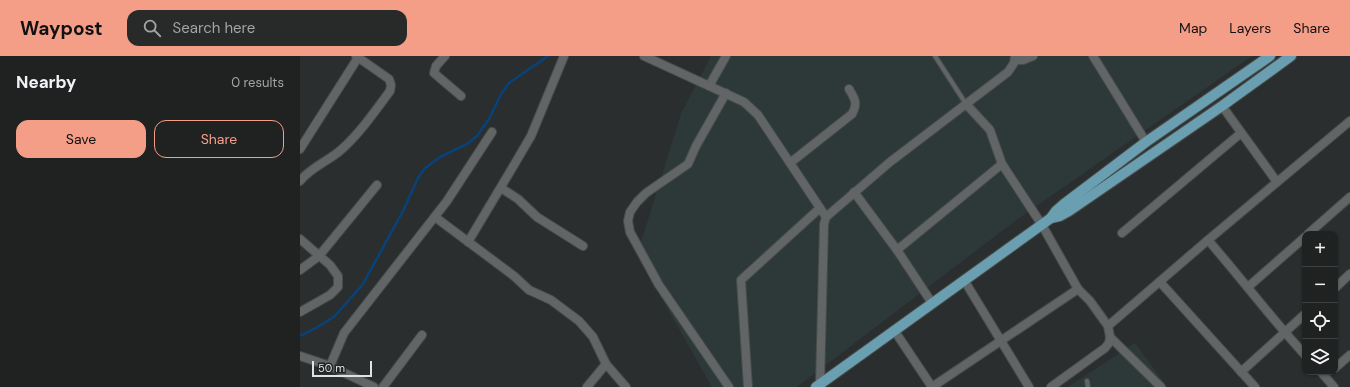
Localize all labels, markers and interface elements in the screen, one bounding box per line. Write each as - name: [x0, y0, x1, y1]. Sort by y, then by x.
- search box: [127, 10, 407, 46]
- text: Waypost: [20, 16, 103, 41]
- icon: search: [141, 17, 163, 39]
- text: Search here: [173, 18, 255, 38]
- text: Map: [1179, 19, 1207, 37]
- text: Layers: [1229, 19, 1271, 37]
- text: Share: [1293, 19, 1330, 37]
- text: Nearby: [16, 71, 76, 93]
- text: 0 results: [231, 74, 284, 91]
- button: Save: [16, 120, 146, 158]
- button: Share: [154, 120, 284, 158]
- map controls: [1302, 231, 1338, 375]
- button: +: [1302, 231, 1338, 267]
- button: −: [1302, 267, 1338, 303]
- button: locate: [1302, 303, 1338, 339]
- button: layers: [1302, 339, 1338, 375]
- scale bar: [312, 359, 372, 378]
- text: 50 m: [318, 361, 345, 375]

